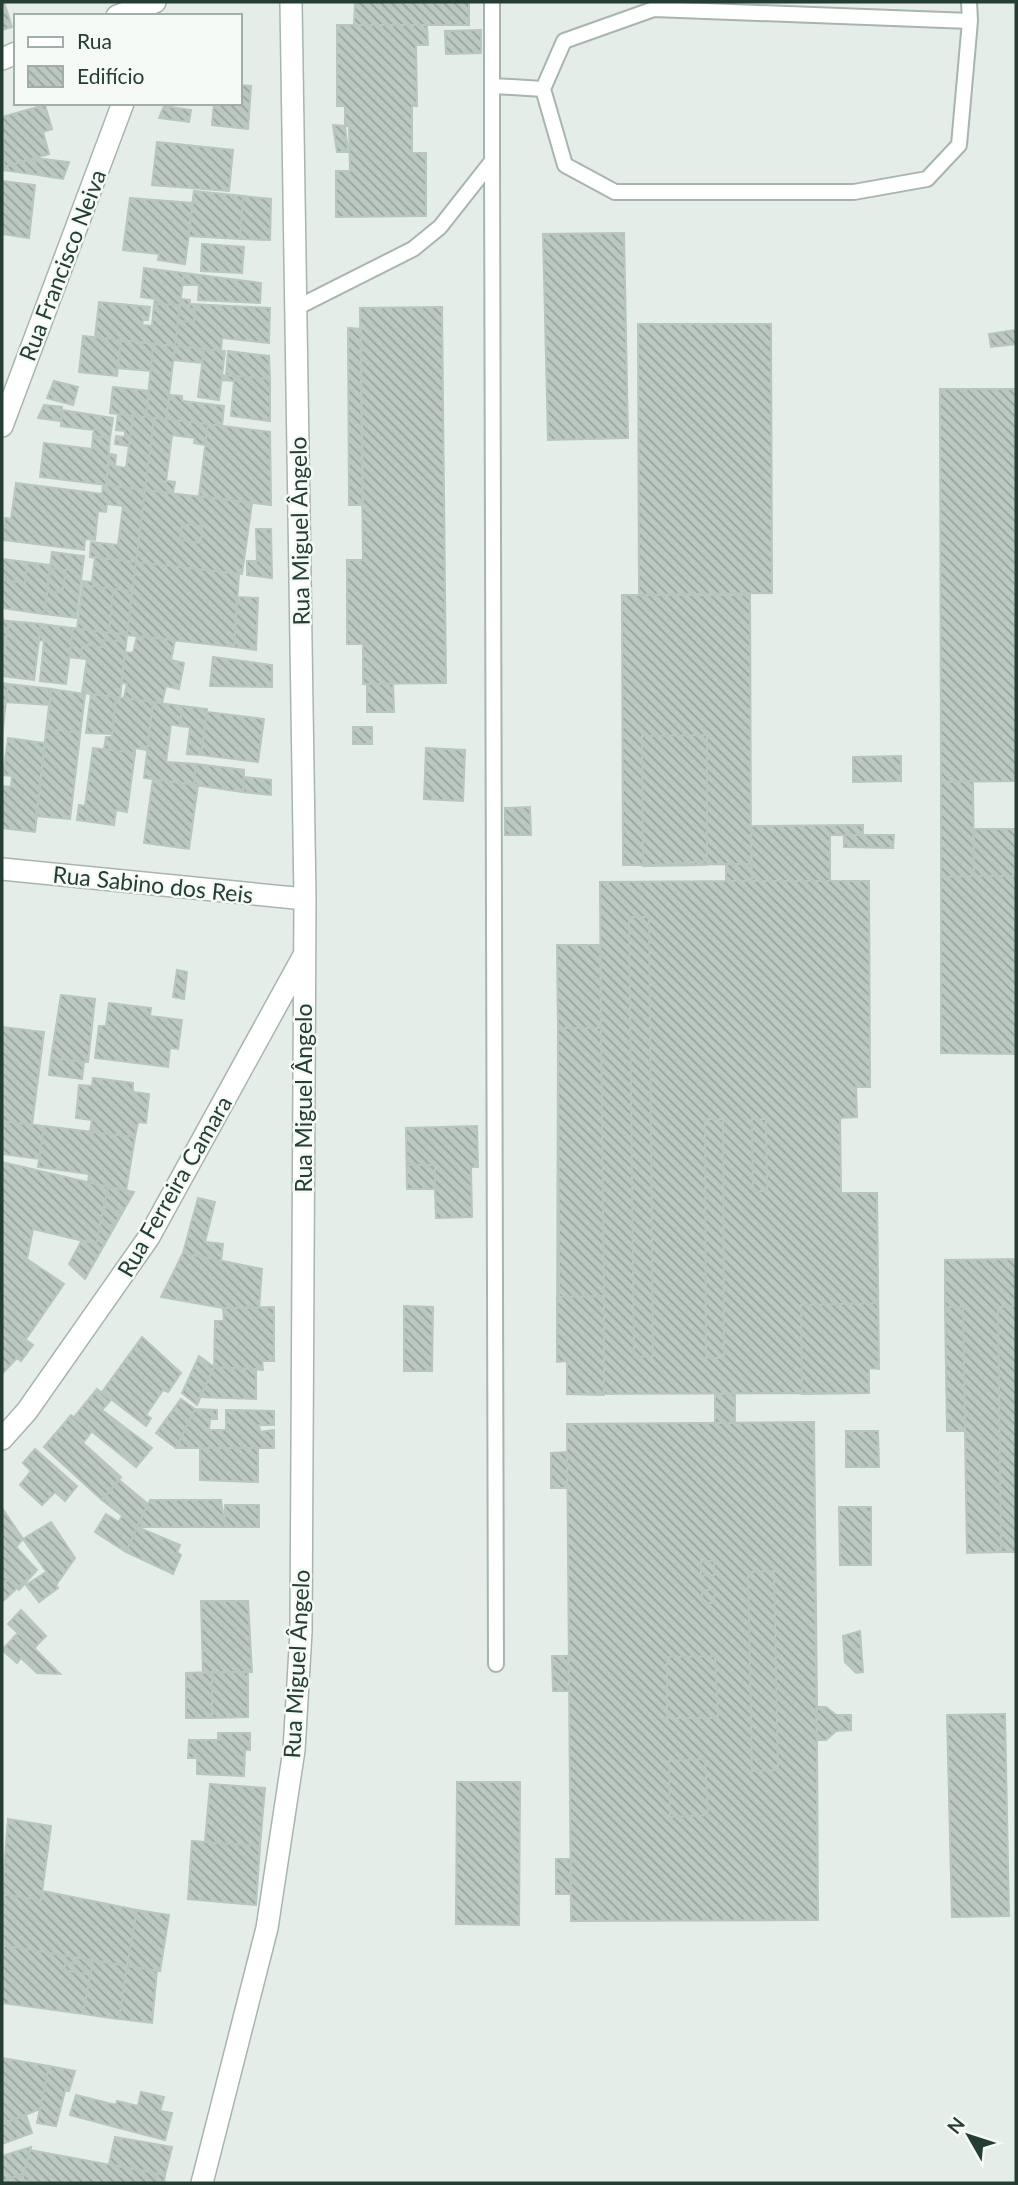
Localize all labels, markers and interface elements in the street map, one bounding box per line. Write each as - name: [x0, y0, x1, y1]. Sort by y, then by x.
- legend: [14, 14, 242, 105]
- text: Rua: [77, 28, 112, 53]
- text: Edifício: [77, 63, 145, 88]
- street label: Rua Francisco Neiva: [13, 165, 111, 365]
- street label: Rua Miguel Ângelo: [283, 436, 315, 626]
- street label: Rua Sabino dos Reis: [52, 860, 254, 908]
- street label: Rua Miguel Ângelo: [289, 1003, 317, 1193]
- street label: Rua Ferreira Camara: [111, 1090, 237, 1282]
- street label: Rua Miguel Ângelo: [277, 1569, 315, 1759]
- north arrow: [934, 2101, 1004, 2171]
- text: N: [942, 2112, 969, 2138]

